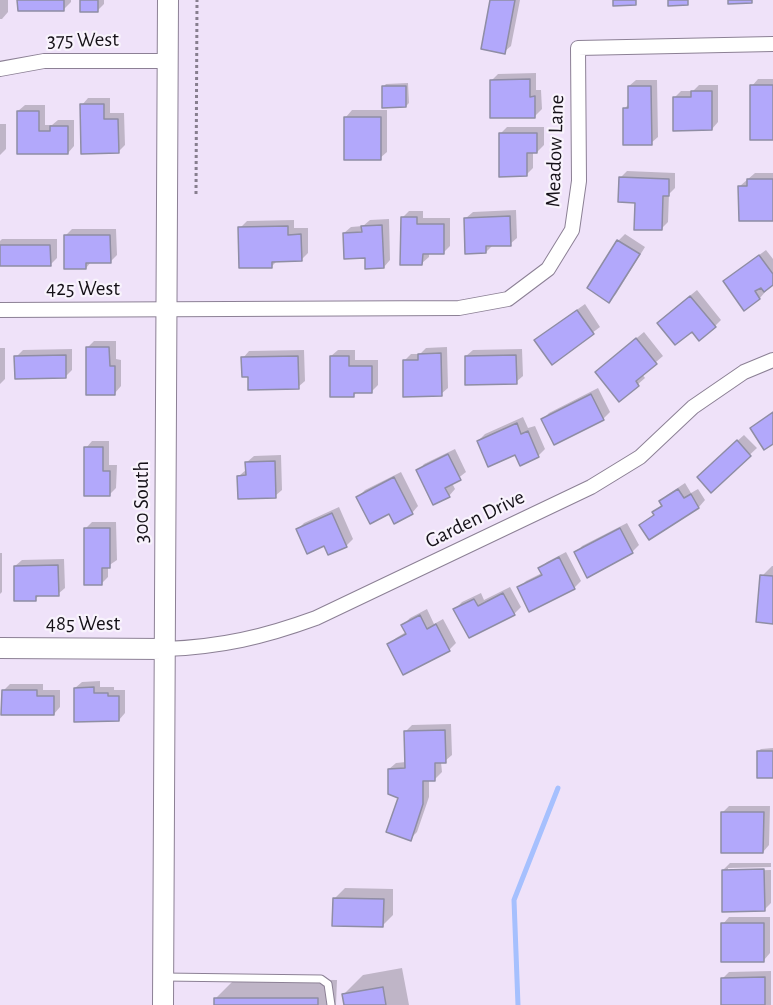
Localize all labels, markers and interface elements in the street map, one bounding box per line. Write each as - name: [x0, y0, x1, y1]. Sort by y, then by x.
- street label: 375 West: [47, 27, 119, 53]
- street label: Meadow Lane: [540, 94, 570, 208]
- street label: 425 West: [46, 276, 120, 302]
- street label: 300 South: [129, 461, 155, 543]
- street label: Garden Drive: [421, 484, 529, 554]
- street label: 485 West: [46, 611, 120, 637]

